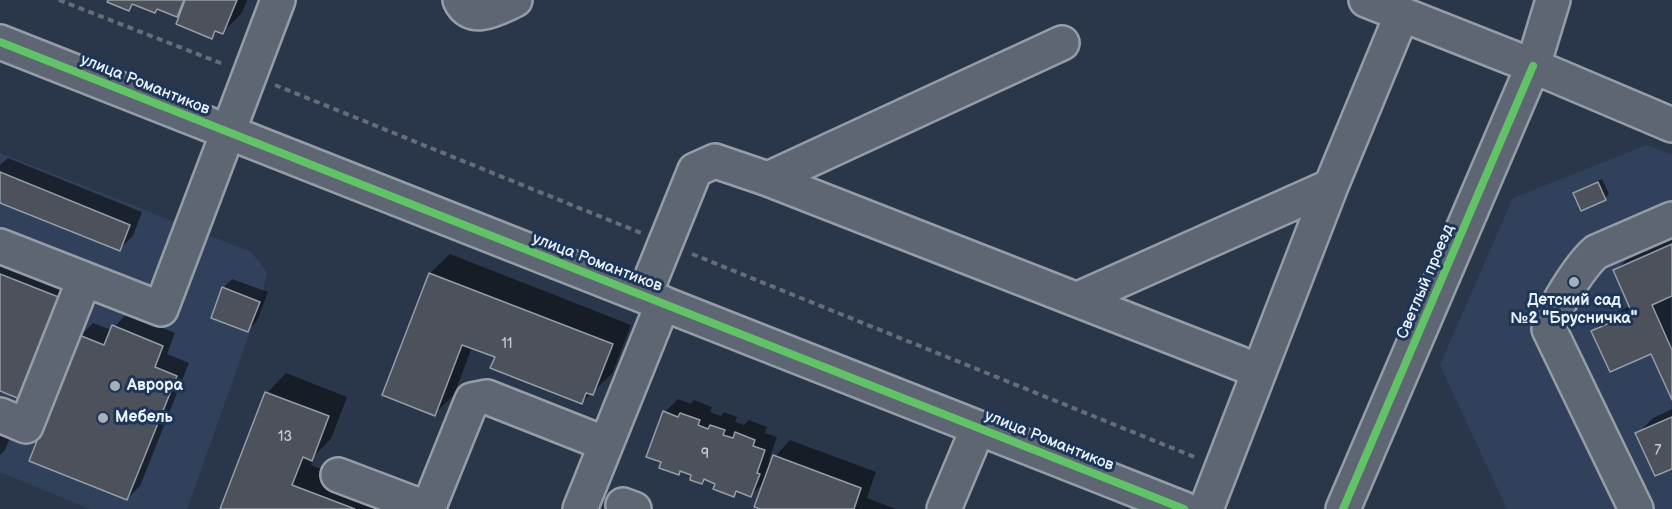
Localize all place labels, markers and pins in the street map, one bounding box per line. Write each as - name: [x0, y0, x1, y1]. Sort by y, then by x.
- marker: Детский сад №2 "Брусничка": [1567, 275, 1581, 289]
- place label: Детский сад №2 "Брусничка": [1511, 291, 1637, 329]
- place label: Аврора: [127, 376, 183, 396]
- marker: Аврора: [108, 379, 122, 393]
- place label: Мебель: [115, 408, 173, 428]
- marker: Мебель: [96, 411, 110, 425]

